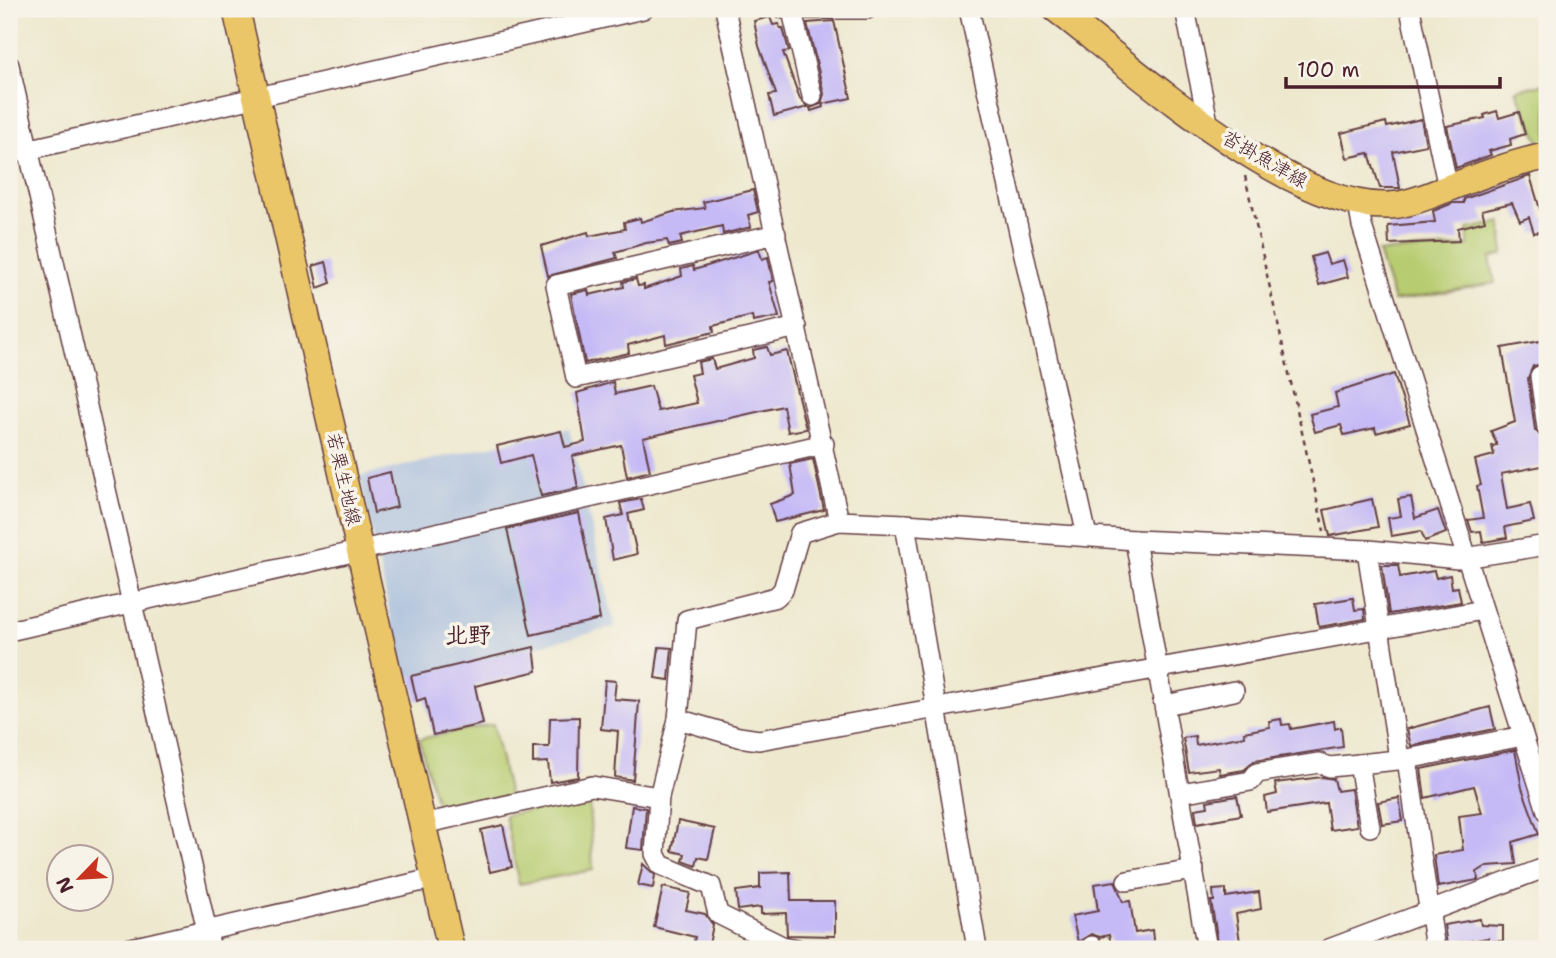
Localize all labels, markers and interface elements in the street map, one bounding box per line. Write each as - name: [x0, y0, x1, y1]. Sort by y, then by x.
- scale bar: [1286, 46, 1500, 90]
- text: 100 m: [1297, 56, 1360, 84]
- street label: 沓掛魚津線: [1218, 124, 1312, 194]
- street label: 若栗生地線: [321, 430, 367, 528]
- district label: 北野: [445, 620, 491, 650]
- north arrow: [46, 842, 116, 912]
- text: N: [51, 873, 80, 897]

